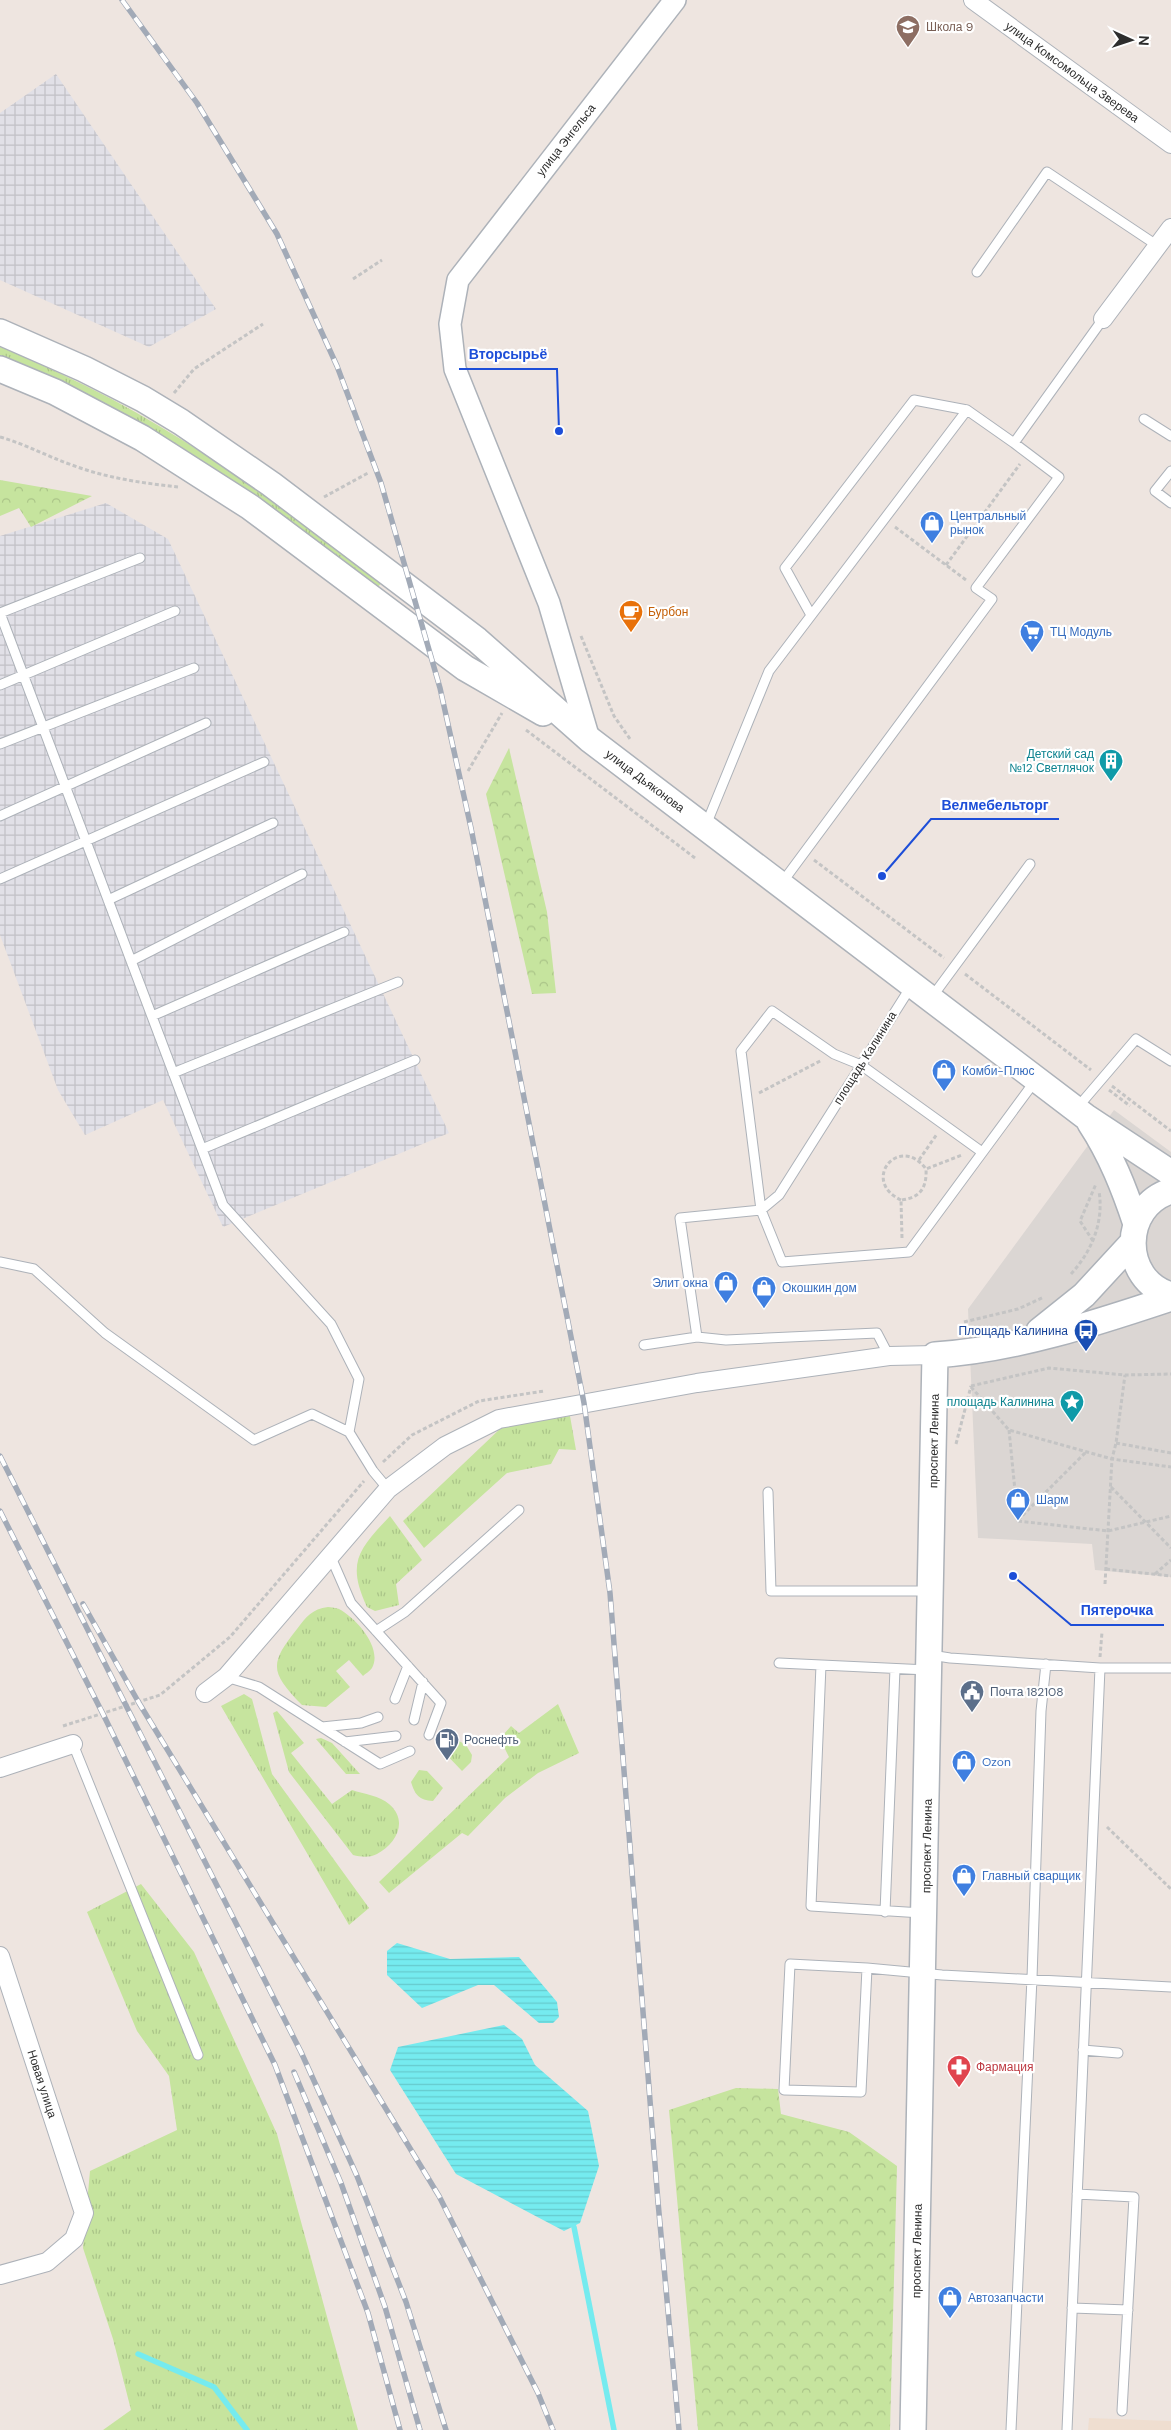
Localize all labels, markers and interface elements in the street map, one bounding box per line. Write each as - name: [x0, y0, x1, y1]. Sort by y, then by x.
- school or university icon: Школа 9: [895, 14, 921, 48]
- north arrow: [1106, 15, 1156, 65]
- street label: улица Комсомольца Зверева: [1002, 18, 1142, 126]
- place label: Школа 9: [926, 19, 973, 35]
- text: N: [1135, 35, 1153, 46]
- street label: улица Энгельса: [533, 100, 600, 179]
- callout: Вторсырьё: [459, 340, 557, 369]
- text: Вторсырьё: [469, 345, 547, 363]
- place label: Центральный рынок: [950, 508, 1026, 538]
- shop icon: Центральный рынок: [919, 510, 945, 544]
- cafe icon: Бурбон: [618, 599, 644, 633]
- place label: Бурбон: [648, 604, 688, 620]
- supermarket icon: ТЦ Модуль: [1019, 619, 1045, 653]
- place label: ТЦ Модуль: [1050, 624, 1112, 640]
- street label: улица Дьяконова: [602, 746, 688, 816]
- place label: Детский сад №12 Светлячок: [1009, 746, 1095, 776]
- building icon: Детский сад №12 Светлячок: [1098, 748, 1124, 782]
- callout: Велмебельторг: [931, 790, 1059, 819]
- text: Велмебельторг: [941, 796, 1049, 814]
- street label: площадь Калинина: [830, 1008, 900, 1108]
- shop icon: Комби-Плюс: [931, 1058, 957, 1092]
- place label: Комби-Плюс: [962, 1063, 1034, 1079]
- shop icon: Элит окна: [713, 1270, 739, 1304]
- place label: Элит окна: [652, 1275, 708, 1291]
- shop icon: Окошкин дом: [751, 1275, 777, 1309]
- place label: Окошкин дом: [782, 1280, 857, 1296]
- bus stop icon: Площадь Калинина: [1073, 1318, 1099, 1352]
- place label: Площадь Калинина: [959, 1323, 1068, 1339]
- place icon: площадь Калинина: [1059, 1389, 1085, 1423]
- street label: проспект Ленина: [925, 1393, 943, 1488]
- place label: площадь Калинина: [947, 1394, 1054, 1410]
- shop icon: Шарм: [1005, 1487, 1031, 1521]
- place label: Шарм: [1036, 1492, 1069, 1508]
- callout: Пятерочка: [1071, 1596, 1164, 1625]
- text: Пятерочка: [1081, 1601, 1153, 1619]
- public building icon: Почта 182108: [959, 1679, 985, 1713]
- place label: Почта 182108: [990, 1684, 1064, 1700]
- fuel station icon: Роснефть: [434, 1727, 460, 1761]
- place label: Роснефть: [464, 1732, 519, 1748]
- shop icon: Ozon: [951, 1749, 977, 1783]
- place label: Ozon: [982, 1754, 1011, 1770]
- street label: проспект Ленина: [918, 1798, 936, 1893]
- shop icon: Главный сварщик: [951, 1863, 977, 1897]
- place label: Главный сварщик: [982, 1868, 1081, 1884]
- street label: Новая улица: [23, 2048, 61, 2121]
- pharmacy icon: Фармация: [946, 2054, 972, 2088]
- place label: Фармация: [976, 2059, 1033, 2075]
- street label: проспект Ленина: [908, 2203, 926, 2298]
- shop icon: Автозапчасти: [937, 2285, 963, 2319]
- place label: Автозапчасти: [968, 2290, 1044, 2306]

